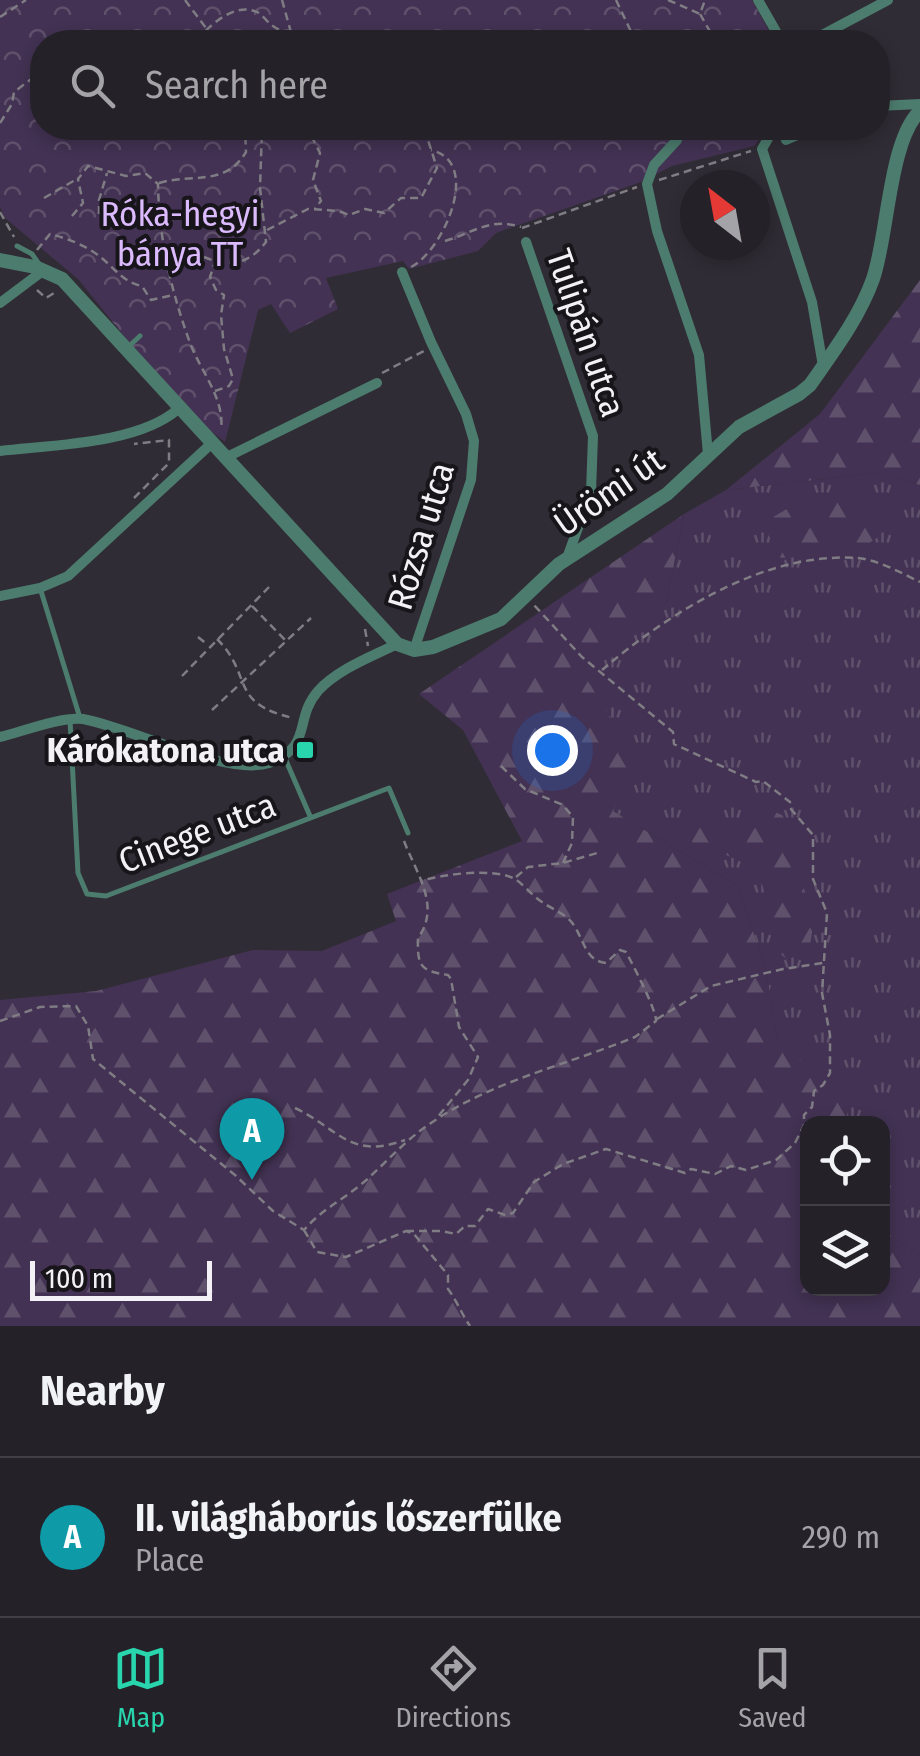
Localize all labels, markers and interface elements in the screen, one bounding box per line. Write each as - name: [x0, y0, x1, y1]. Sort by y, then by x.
- search box: [30, 30, 890, 140]
- icon: search: [65, 58, 120, 113]
- text: Search here: [145, 62, 328, 108]
- north arrow: [680, 170, 770, 260]
- park label: Róka-hegyi bánya TT: [100, 193, 260, 275]
- street label: Tulipán utca: [538, 244, 634, 422]
- street label: Ürömi út: [546, 439, 672, 545]
- street label: Rózsa utca: [379, 457, 463, 615]
- your location: [527, 725, 578, 776]
- place label: Kárókatona utca: [47, 729, 285, 771]
- marker: Kárókatona utca: [294, 739, 316, 761]
- street label: Cinege utca: [113, 784, 281, 882]
- pin: A: [220, 1098, 284, 1180]
- map controls: [800, 1116, 890, 1296]
- button: locate: [800, 1116, 890, 1206]
- button: layers: [800, 1206, 890, 1296]
- scale bar: [30, 1256, 212, 1300]
- text: 100 m: [45, 1262, 113, 1295]
- text: Nearby: [40, 1366, 165, 1416]
- text: II. világháborús lőszerfülke: [135, 1495, 562, 1541]
- text: A: [64, 1518, 81, 1556]
- text: 290 m: [802, 1518, 880, 1556]
- text: Place: [135, 1541, 204, 1579]
- tab: Map: [113, 1641, 168, 1734]
- tab: Directions: [395, 1641, 511, 1734]
- tab: Saved: [738, 1641, 807, 1734]

